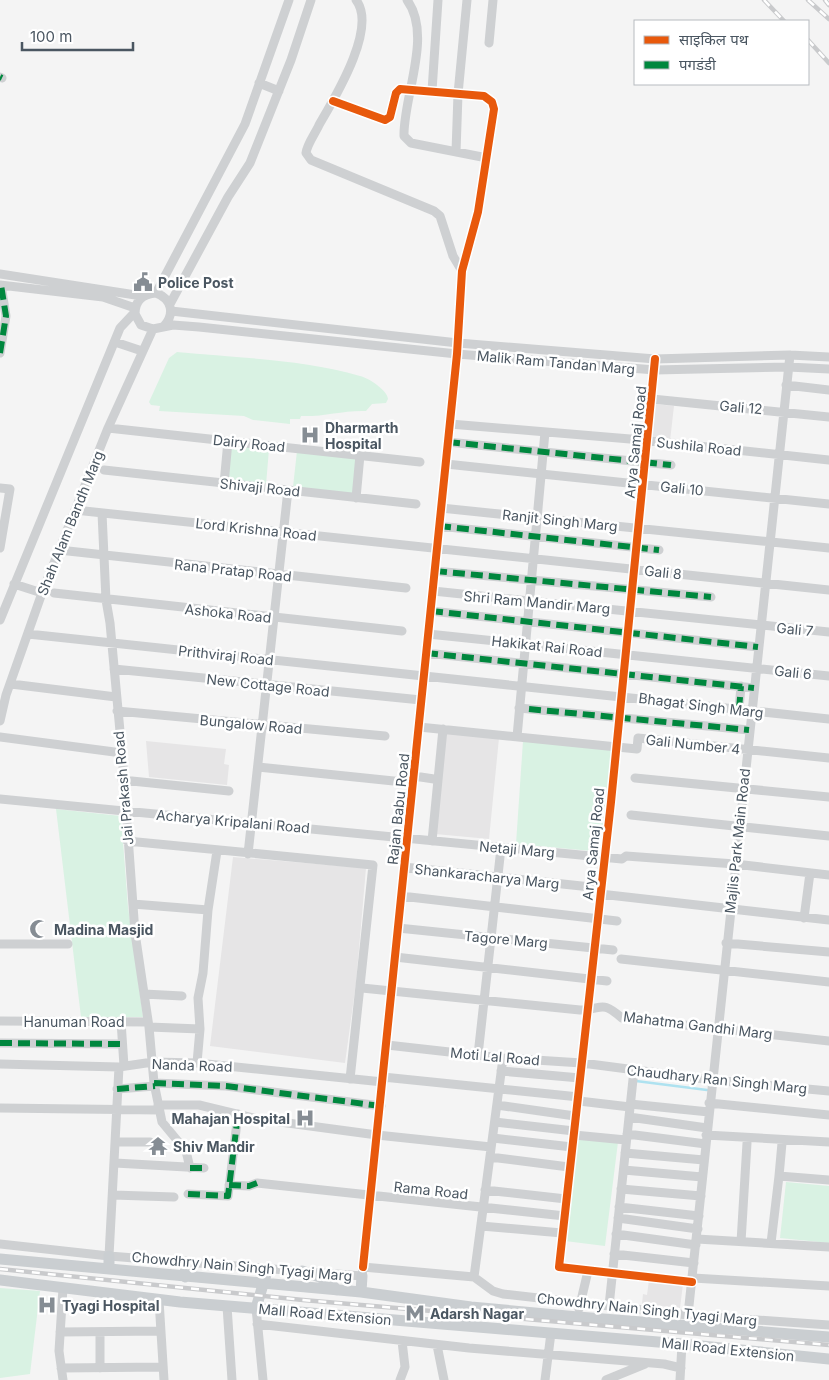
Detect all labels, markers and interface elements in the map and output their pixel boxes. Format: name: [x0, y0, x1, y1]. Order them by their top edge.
scale bar: [22, 20, 134, 52]
legend: [634, 20, 809, 85]
text: 100 m: [30, 27, 72, 46]
text: साइकिल पथ: [679, 30, 749, 49]
text: पगडंडी: [679, 55, 717, 74]
public building icon: Police Post: [132, 271, 154, 293]
place label: Police Post: [158, 274, 234, 291]
street label: Malik Ram Tandan Marg: [476, 347, 636, 377]
street label: Arya Samaj Road: [621, 385, 649, 499]
street label: Gali 12: [719, 397, 763, 417]
place label: Dharmarth Hospital: [325, 419, 399, 452]
hospital icon: Dharmarth Hospital: [299, 424, 321, 446]
street label: Dairy Road: [212, 431, 286, 455]
street label: Sushila Road: [656, 433, 742, 459]
street label: Shah Alam Bandh Marg: [33, 448, 107, 598]
street label: Shivaji Road: [219, 474, 301, 500]
street label: Gali 10: [659, 477, 705, 499]
street label: Ranjit Singh Marg: [501, 505, 619, 535]
street label: Lord Krishna Road: [195, 514, 317, 544]
street label: Rana Pratap Road: [174, 555, 292, 585]
street label: Gali 8: [643, 562, 683, 582]
street label: Shri Ram Mandir Marg: [463, 587, 611, 617]
street label: Ashoka Road: [184, 600, 272, 626]
street label: Gali 7: [776, 619, 814, 639]
street label: Hakikat Rai Road: [491, 632, 603, 660]
street label: Prithviraj Road: [177, 642, 275, 668]
street label: Gali 6: [773, 662, 813, 682]
street label: New Cottage Road: [206, 670, 330, 700]
street label: Bhagat Singh Marg: [638, 689, 764, 721]
street label: Bungalow Road: [199, 711, 303, 737]
street label: Jai Prakash Road: [110, 730, 136, 846]
street label: Gali Number 4: [645, 731, 741, 757]
street label: Rajan Babu Road: [384, 752, 412, 866]
street label: Majlis Park Main Road: [721, 768, 753, 914]
street label: Arya Samaj Road: [579, 787, 607, 901]
street label: Acharya Kripalani Road: [155, 806, 311, 836]
street label: Netaji Marg: [478, 837, 556, 861]
street label: Shankaracharya Marg: [414, 860, 560, 892]
mosque icon: Madina Masjid: [28, 918, 50, 940]
place label: Madina Masjid: [54, 921, 153, 938]
street label: Tagore Marg: [463, 927, 549, 951]
street label: Mahatma Gandhi Marg: [622, 1007, 774, 1043]
street label: Hanuman Road: [24, 1013, 124, 1030]
street label: Moti Lal Road: [450, 1044, 540, 1068]
street label: Nanda Road: [151, 1055, 233, 1075]
street label: Chaudhary Ran Singh Marg: [626, 1061, 808, 1097]
hospital icon: Mahajan Hospital: [294, 1107, 316, 1129]
place label: Mahajan Hospital: [171, 1110, 290, 1127]
temple icon: Shiv Mandir: [147, 1135, 169, 1157]
place label: Shiv Mandir: [173, 1138, 255, 1155]
street label: Rama Road: [393, 1178, 469, 1202]
street label: Chowdhry Nain Singh Tyagi Marg: [131, 1248, 353, 1284]
street label: Chowdhry Nain Singh Tyagi Marg: [536, 1289, 758, 1329]
hospital icon: Tyagi Hospital: [36, 1294, 58, 1316]
place label: Tyagi Hospital: [62, 1297, 159, 1314]
street label: Mall Road Extension: [258, 1300, 392, 1328]
metro station icon: Adarsh Nagar: [404, 1302, 426, 1324]
place label: Adarsh Nagar: [430, 1305, 524, 1322]
street label: Mall Road Extension: [661, 1334, 795, 1364]

